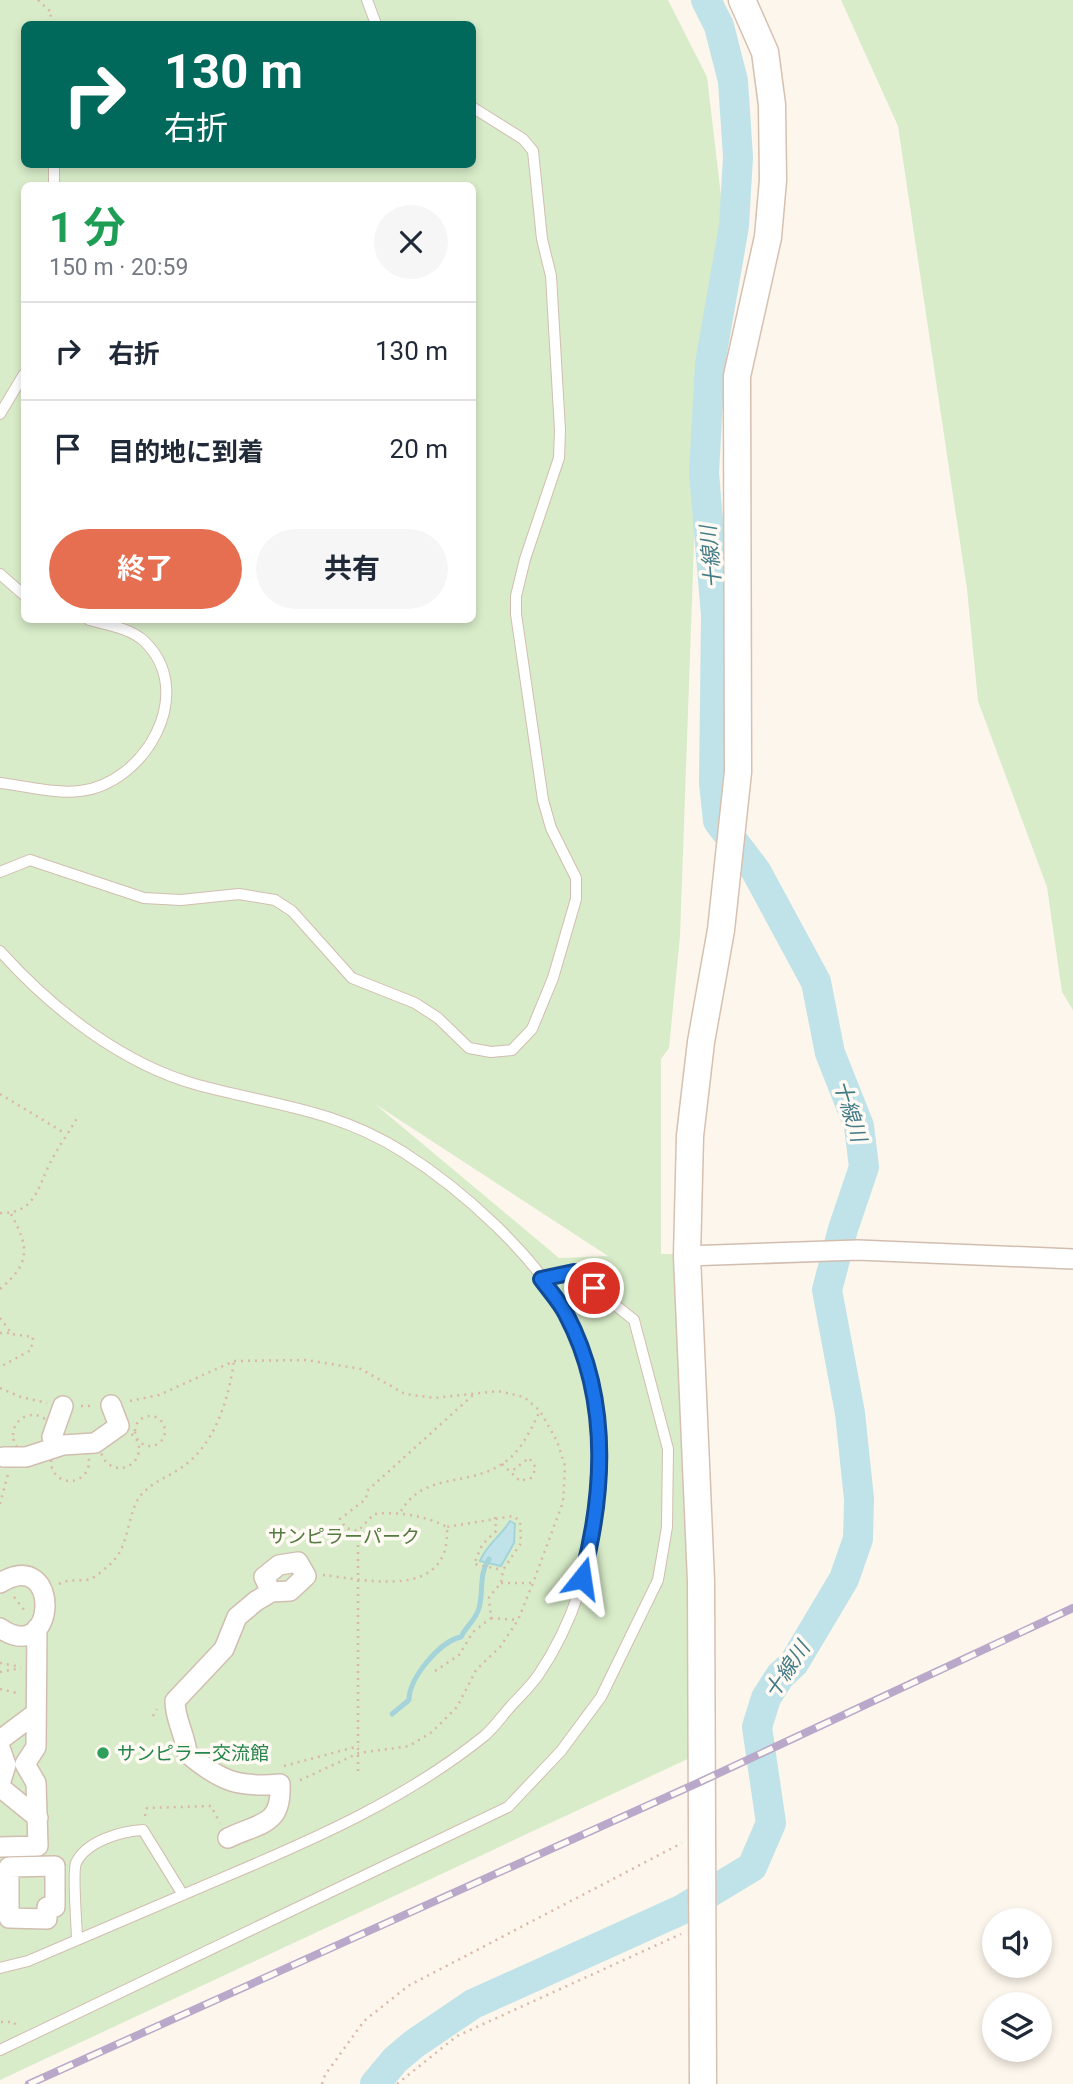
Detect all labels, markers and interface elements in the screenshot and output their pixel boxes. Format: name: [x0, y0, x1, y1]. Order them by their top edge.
text: 130 m: [164, 43, 303, 100]
icon: right: [49, 49, 140, 140]
text: 右折: [164, 109, 228, 147]
text: 1 分: [49, 203, 126, 252]
button: close: [374, 205, 448, 279]
text: 150 m · 20:59: [49, 254, 188, 281]
icon: right: [49, 332, 87, 370]
text: 130 m: [375, 336, 448, 366]
text: 右折: [108, 339, 160, 369]
icon: arrive: [49, 430, 87, 468]
text: 20 m: [390, 434, 448, 464]
text: 目的地に到着: [108, 437, 264, 467]
water label: 十線川: [696, 523, 726, 589]
button: 終了: [49, 529, 242, 609]
button: 共有: [256, 529, 448, 609]
water label: 十線川: [829, 1077, 871, 1147]
pin: [564, 1258, 624, 1318]
icon: arrive: [575, 1269, 613, 1307]
park label: サンピラーパーク: [268, 1525, 420, 1548]
position arrow: [545, 1541, 619, 1615]
water label: 十線川: [759, 1636, 816, 1703]
place label: サンピラー交流館: [117, 1742, 269, 1765]
marker: サンピラー交流館: [95, 1745, 111, 1761]
map controls: [982, 1908, 1052, 2062]
button: sound: [982, 1908, 1052, 1978]
button: layers: [982, 1992, 1052, 2062]

